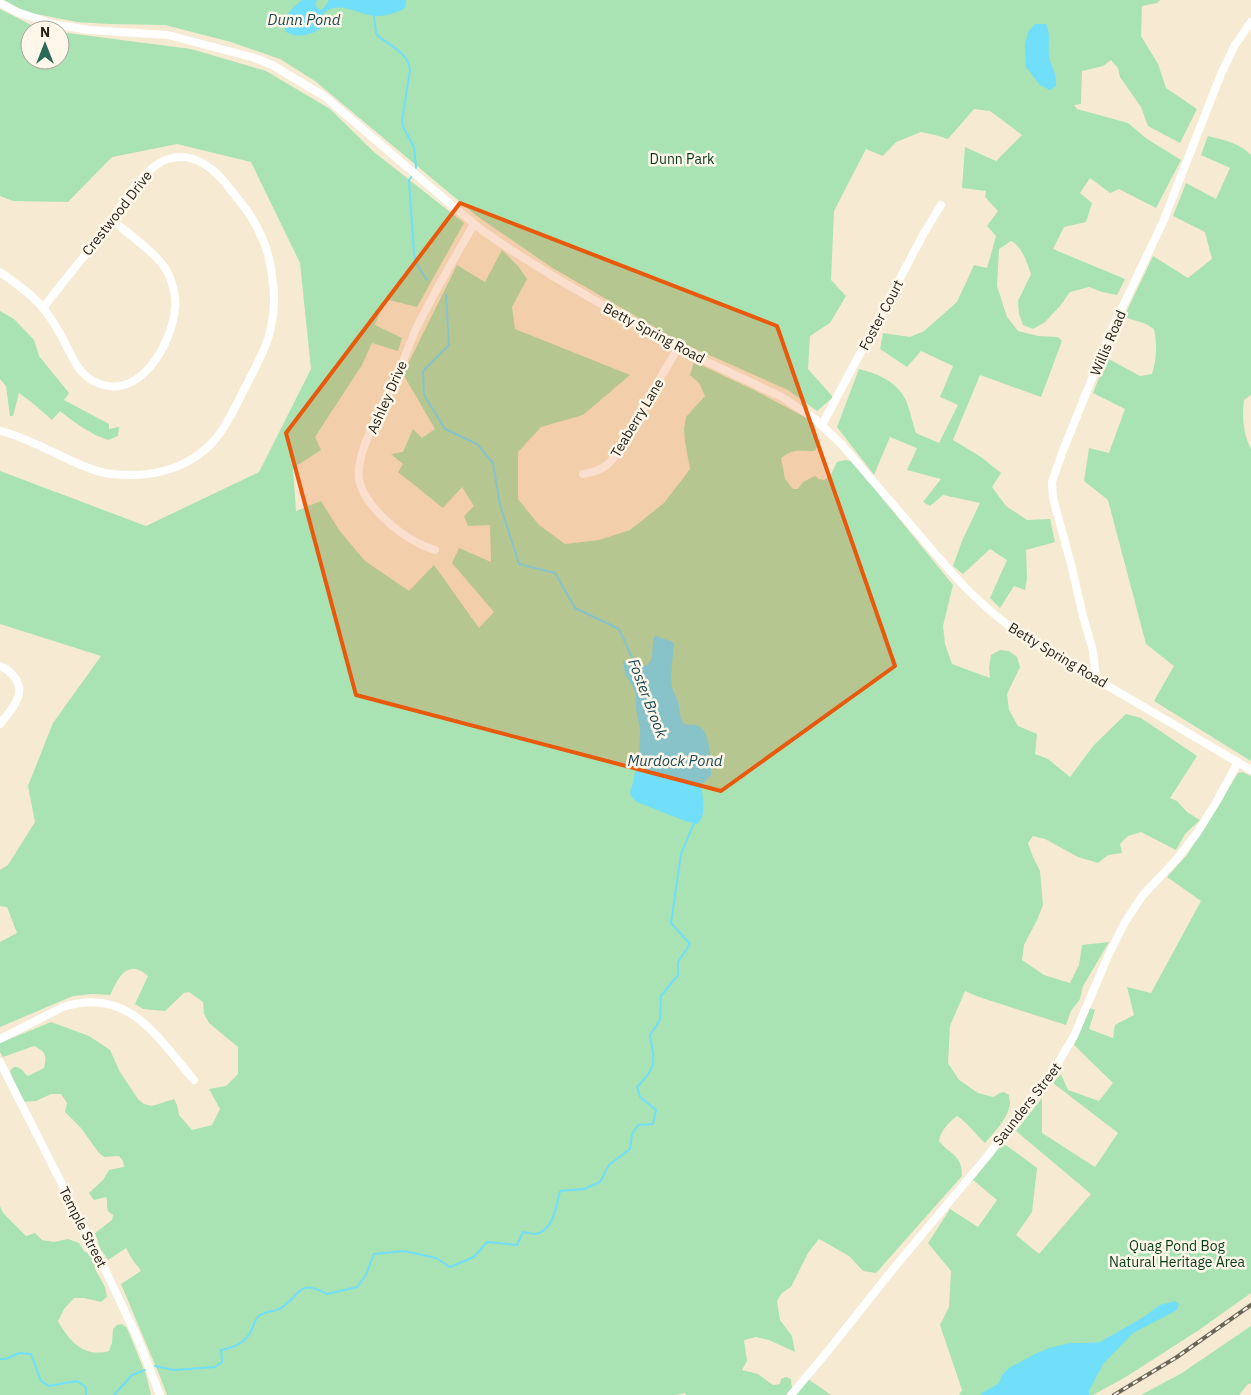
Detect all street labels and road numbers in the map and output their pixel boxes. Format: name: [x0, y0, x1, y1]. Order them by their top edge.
street label: Crestwood Drive: [78, 166, 156, 259]
street label: Foster Court: [855, 276, 907, 353]
street label: Betty Spring Road: [600, 299, 708, 367]
street label: Willis Road: [1086, 308, 1130, 378]
street label: Ashley Drive: [363, 357, 411, 436]
street label: Teaberry Lane: [606, 375, 668, 461]
street label: Betty Spring Road: [1005, 618, 1111, 692]
street label: Saunders Street: [989, 1059, 1065, 1149]
street label: Temple Street: [55, 1184, 111, 1271]

